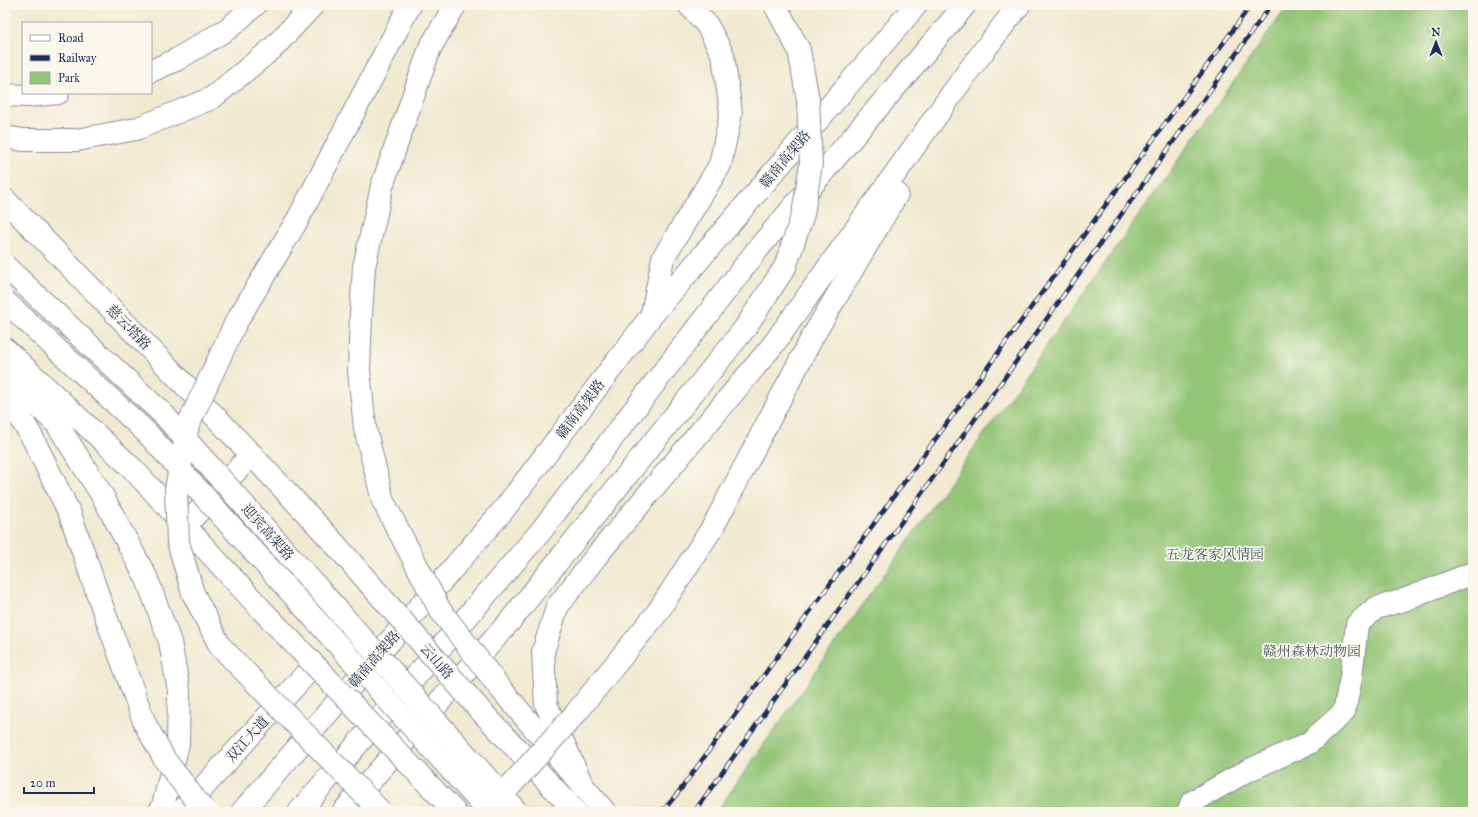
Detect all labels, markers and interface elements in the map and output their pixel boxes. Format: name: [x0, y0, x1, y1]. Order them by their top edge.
legend: [22, 22, 152, 94]
north arrow: [1416, 22, 1456, 62]
text: N: [1431, 26, 1441, 39]
text: Road: [58, 31, 84, 45]
text: Railway: [58, 51, 97, 65]
text: Park: [58, 71, 80, 85]
street label: 赣南高架路: [756, 127, 814, 192]
street label: 慈云塔路: [103, 301, 154, 353]
street label: 赣南高架路: [553, 376, 608, 442]
street label: 迎宾高架路: [238, 501, 297, 564]
park label: 五龙客家风情园: [1166, 546, 1264, 563]
street label: 赣南高架路: [345, 627, 404, 691]
street label: 云山路: [416, 640, 457, 683]
park label: 赣州森林动物园: [1263, 643, 1361, 660]
street label: 双江大道: [222, 713, 272, 766]
scale bar: [24, 769, 94, 795]
text: 20 m: [30, 776, 56, 790]

